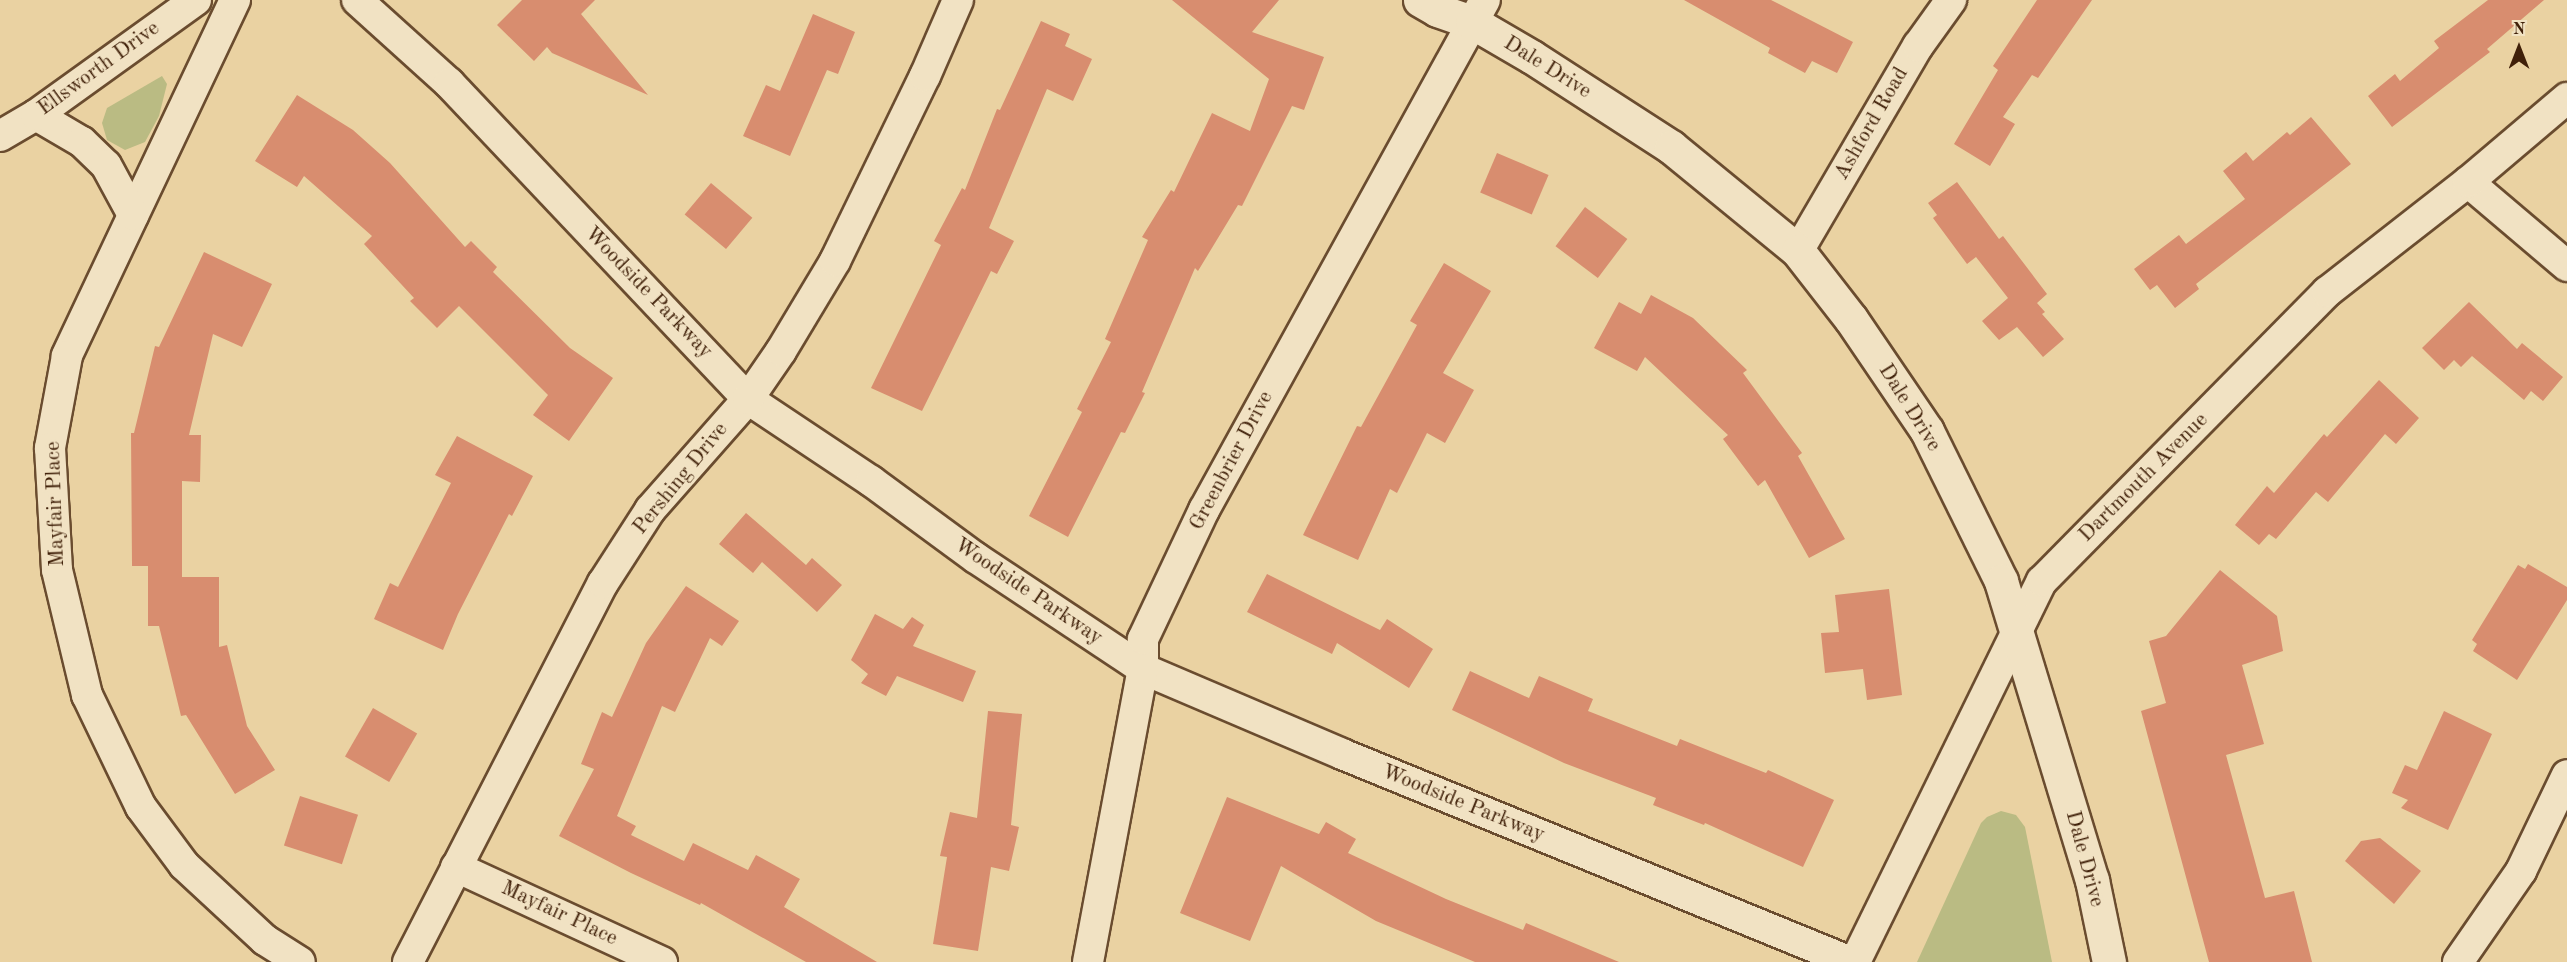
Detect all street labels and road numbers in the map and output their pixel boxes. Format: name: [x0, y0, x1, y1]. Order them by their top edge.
street label: Ellsworth Drive: [33, 16, 165, 122]
street label: Dale Drive: [1499, 31, 1595, 105]
street label: Ashford Road: [1830, 63, 1914, 185]
street label: Woodside Parkway: [579, 222, 717, 364]
street label: Dale Drive: [1872, 360, 1946, 456]
street label: Greenbrier Drive: [1185, 387, 1279, 535]
street label: Dartmouth Avenue: [2074, 408, 2214, 548]
street label: Pershing Drive: [628, 418, 734, 540]
street label: Mayfair Place: [41, 441, 71, 567]
street label: Woodside Parkway: [949, 533, 1107, 651]
street label: Woodside Parkway: [1378, 760, 1548, 848]
street label: Dale Drive: [2059, 808, 2109, 910]
street label: Mayfair Place: [497, 876, 621, 952]

